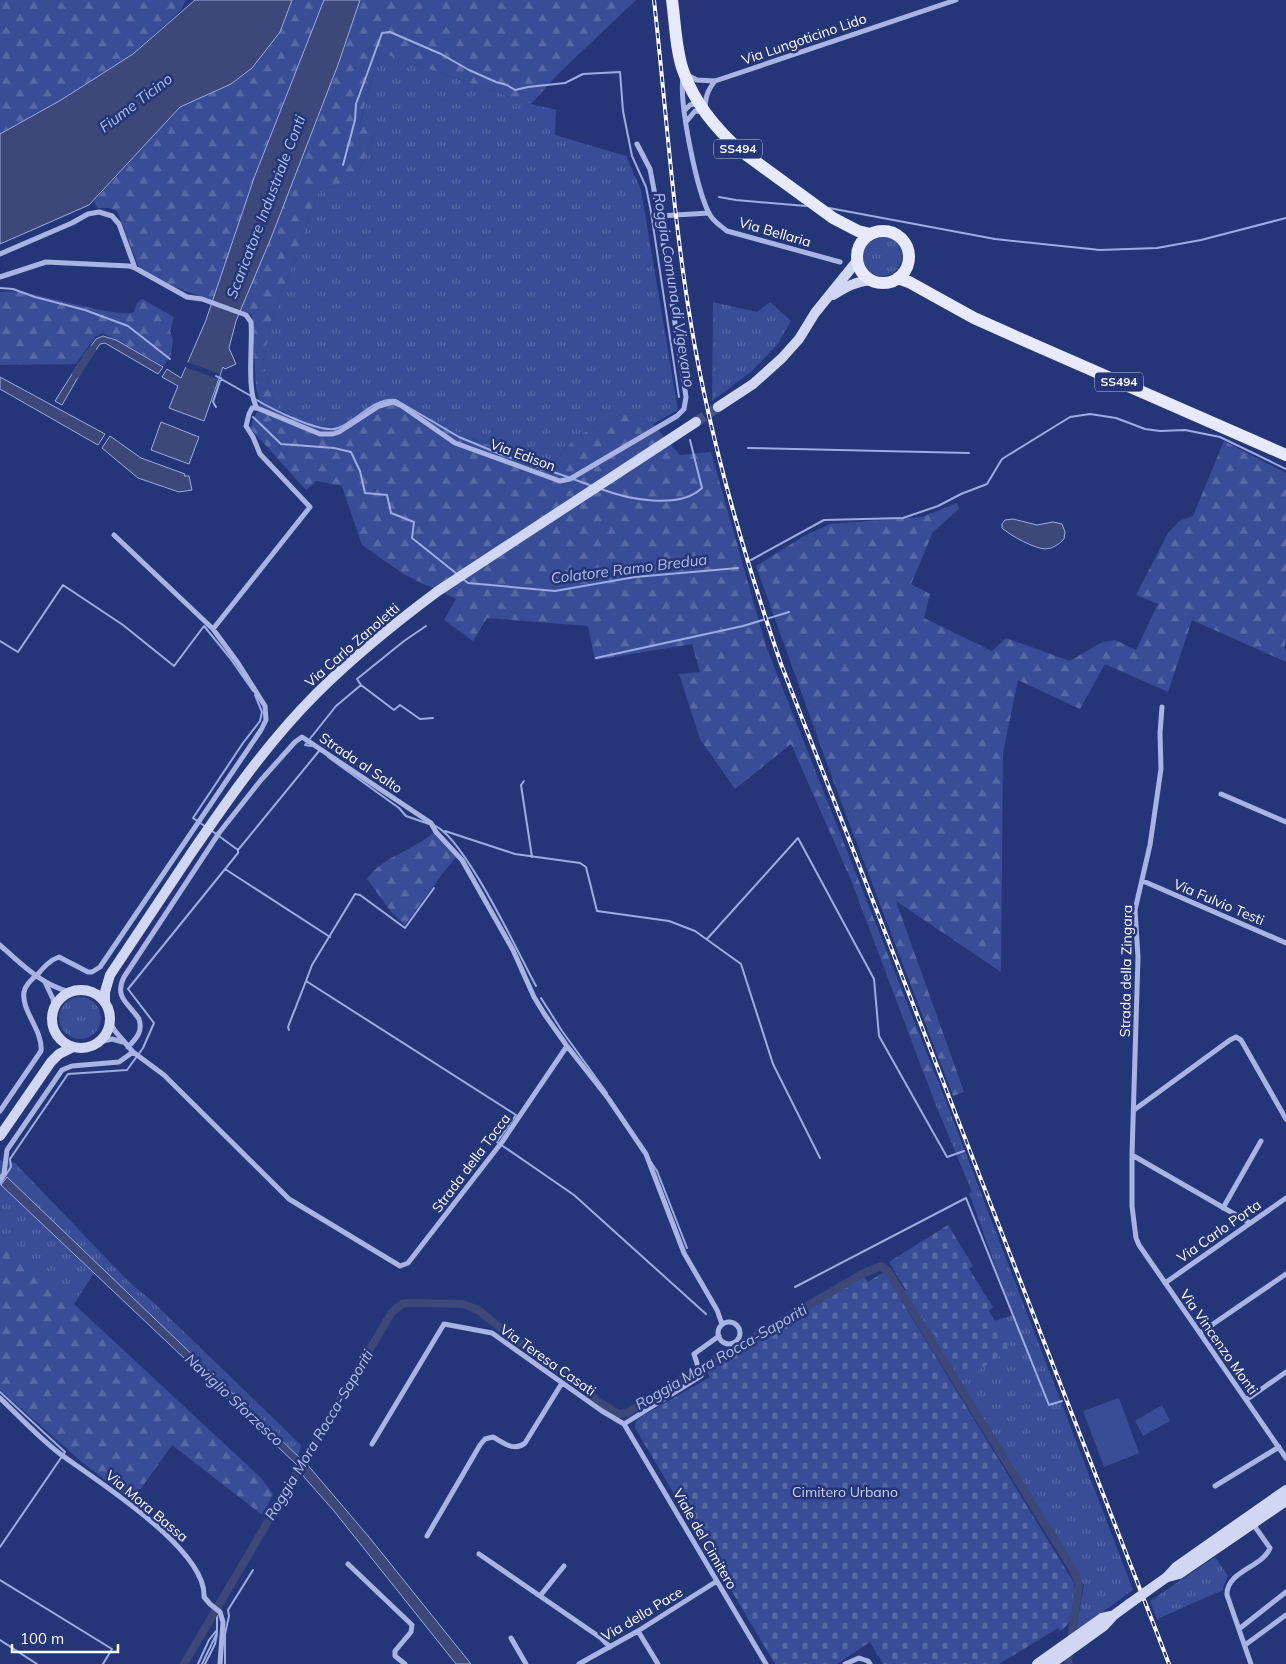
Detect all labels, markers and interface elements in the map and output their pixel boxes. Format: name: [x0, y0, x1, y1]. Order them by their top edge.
street label: Via Lungoticino Lido: [739, 9, 869, 69]
water label: Fiume Ticino: [95, 69, 176, 136]
water label: Scaricatore Industriale Conti: [222, 112, 309, 301]
road number: SS494: [714, 140, 762, 158]
water label: Roggia Comuna di Vigevano: [650, 191, 699, 389]
street label: Via Bellaria: [737, 213, 813, 251]
road number: SS494: [1095, 372, 1143, 392]
street label: Via Edison: [488, 435, 558, 475]
water label: Colatore Ramo Bredua: [550, 549, 708, 588]
street label: Via Carlo Zanoletti: [301, 599, 403, 691]
street label: Strada al Salto: [316, 729, 406, 797]
street label: Via Fulvio Testi: [1171, 875, 1267, 929]
street label: Strada della Zingara: [1116, 905, 1136, 1037]
street label: Strada della Tocca: [428, 1110, 514, 1216]
street label: Via Carlo Porta: [1173, 1195, 1265, 1267]
street label: Via Vincenzo Monti: [1176, 1286, 1262, 1398]
water label: Roggia Mora Rocca-Saporiti: [631, 1299, 810, 1414]
street label: Via Teresa Casati: [497, 1320, 599, 1400]
water label: Roggia Mora Rocca-Saporiti: [260, 1346, 377, 1523]
water label: Naviglio Sforzesco: [181, 1349, 288, 1450]
street label: Via Mora Bassa: [102, 1466, 192, 1546]
park label: Cimitero Urbano: [792, 1483, 898, 1501]
street label: Viale del Cimitero: [669, 1486, 741, 1592]
street label: Via della Pace: [598, 1583, 686, 1645]
scale bar: [12, 1622, 119, 1654]
text: 100 m: [20, 1629, 64, 1648]

